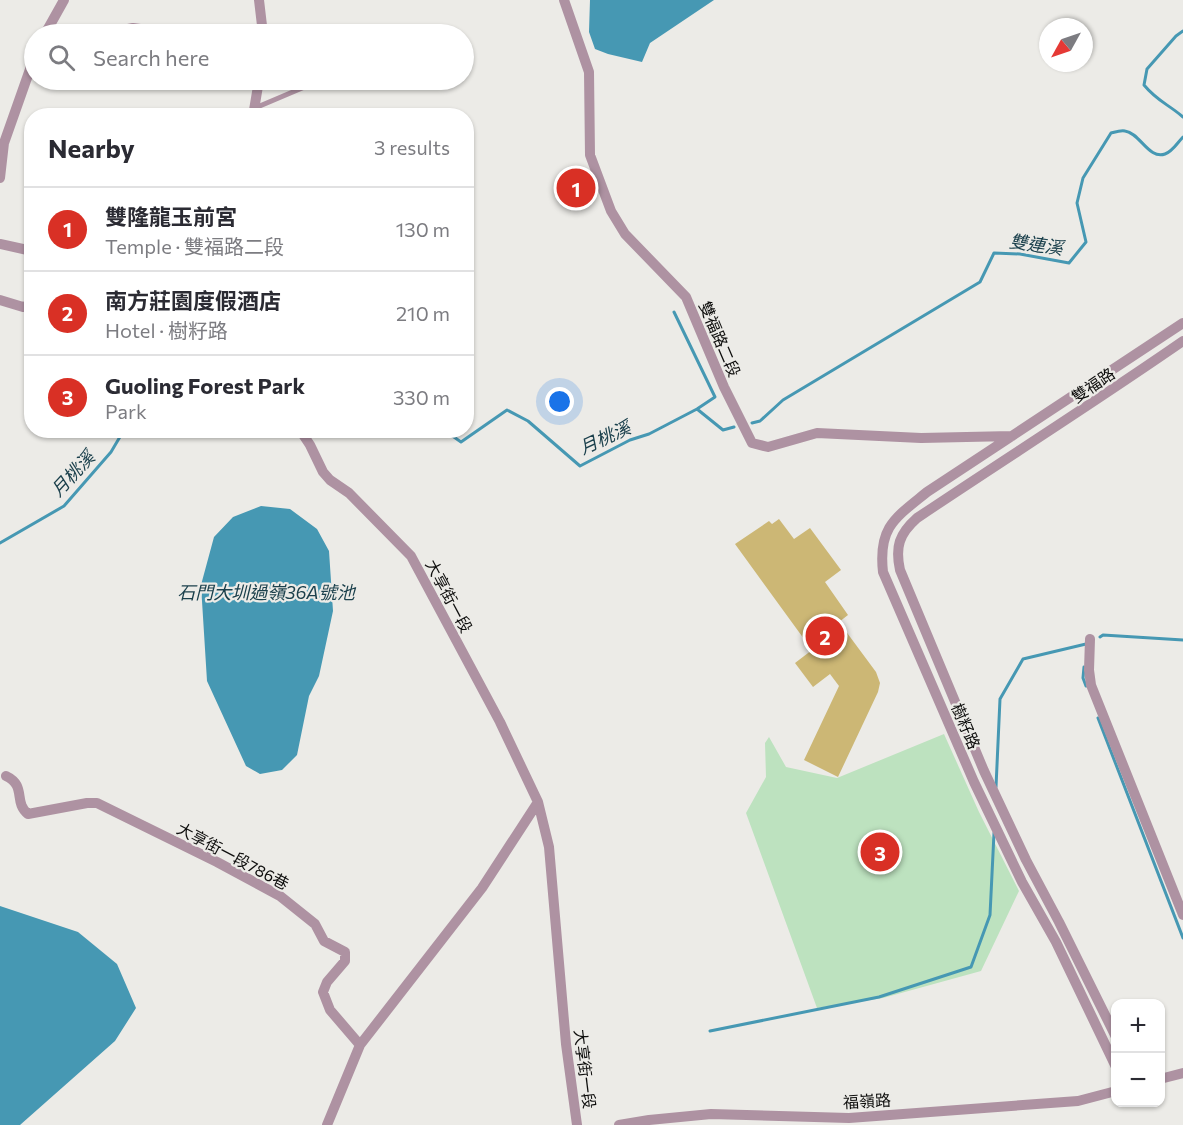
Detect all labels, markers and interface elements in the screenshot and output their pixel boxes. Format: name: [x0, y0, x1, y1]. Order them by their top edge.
north arrow: [1039, 18, 1093, 72]
search box: [24, 24, 474, 90]
icon: search: [45, 41, 78, 74]
text: Search here: [93, 44, 209, 71]
text: Nearby: [48, 132, 135, 163]
text: 3 results: [374, 135, 450, 159]
pin: 1: [556, 166, 596, 210]
text: 雙隆龍玉前宮: [105, 203, 237, 230]
text: 1: [63, 217, 72, 241]
text: 130 m: [396, 217, 450, 241]
water label: 雙連溪: [1008, 229, 1067, 259]
text: Temple · 雙福路二段: [105, 234, 284, 258]
text: 南方莊園度假酒店: [105, 287, 281, 314]
street label: 雙福路二段: [696, 298, 745, 379]
text: 2: [62, 301, 73, 325]
text: 210 m: [396, 301, 450, 325]
text: Hotel · 樹籽路: [105, 318, 228, 342]
street label: 雙福路: [1068, 363, 1118, 406]
text: Guoling Forest Park: [105, 372, 305, 399]
text: 3: [62, 385, 73, 409]
text: 330 m: [393, 385, 450, 409]
your location: [545, 387, 574, 416]
text: Park: [105, 399, 147, 423]
water label: 月桃溪: [575, 414, 636, 458]
water label: 月桃溪: [46, 444, 101, 501]
street label: 大享街一段: [422, 556, 477, 636]
water label: 石門大圳過嶺36A號池: [177, 581, 357, 603]
pin: 2: [806, 614, 844, 658]
street label: 樹籽路: [948, 700, 985, 752]
street label: 大享街一段786巷: [174, 818, 292, 893]
pin: 3: [860, 830, 900, 874]
map controls: [1111, 999, 1165, 1107]
button: +: [1111, 999, 1165, 1053]
street label: 大享街一段: [571, 1028, 600, 1110]
button: −: [1111, 1053, 1165, 1107]
street label: 福嶺路: [843, 1090, 891, 1111]

